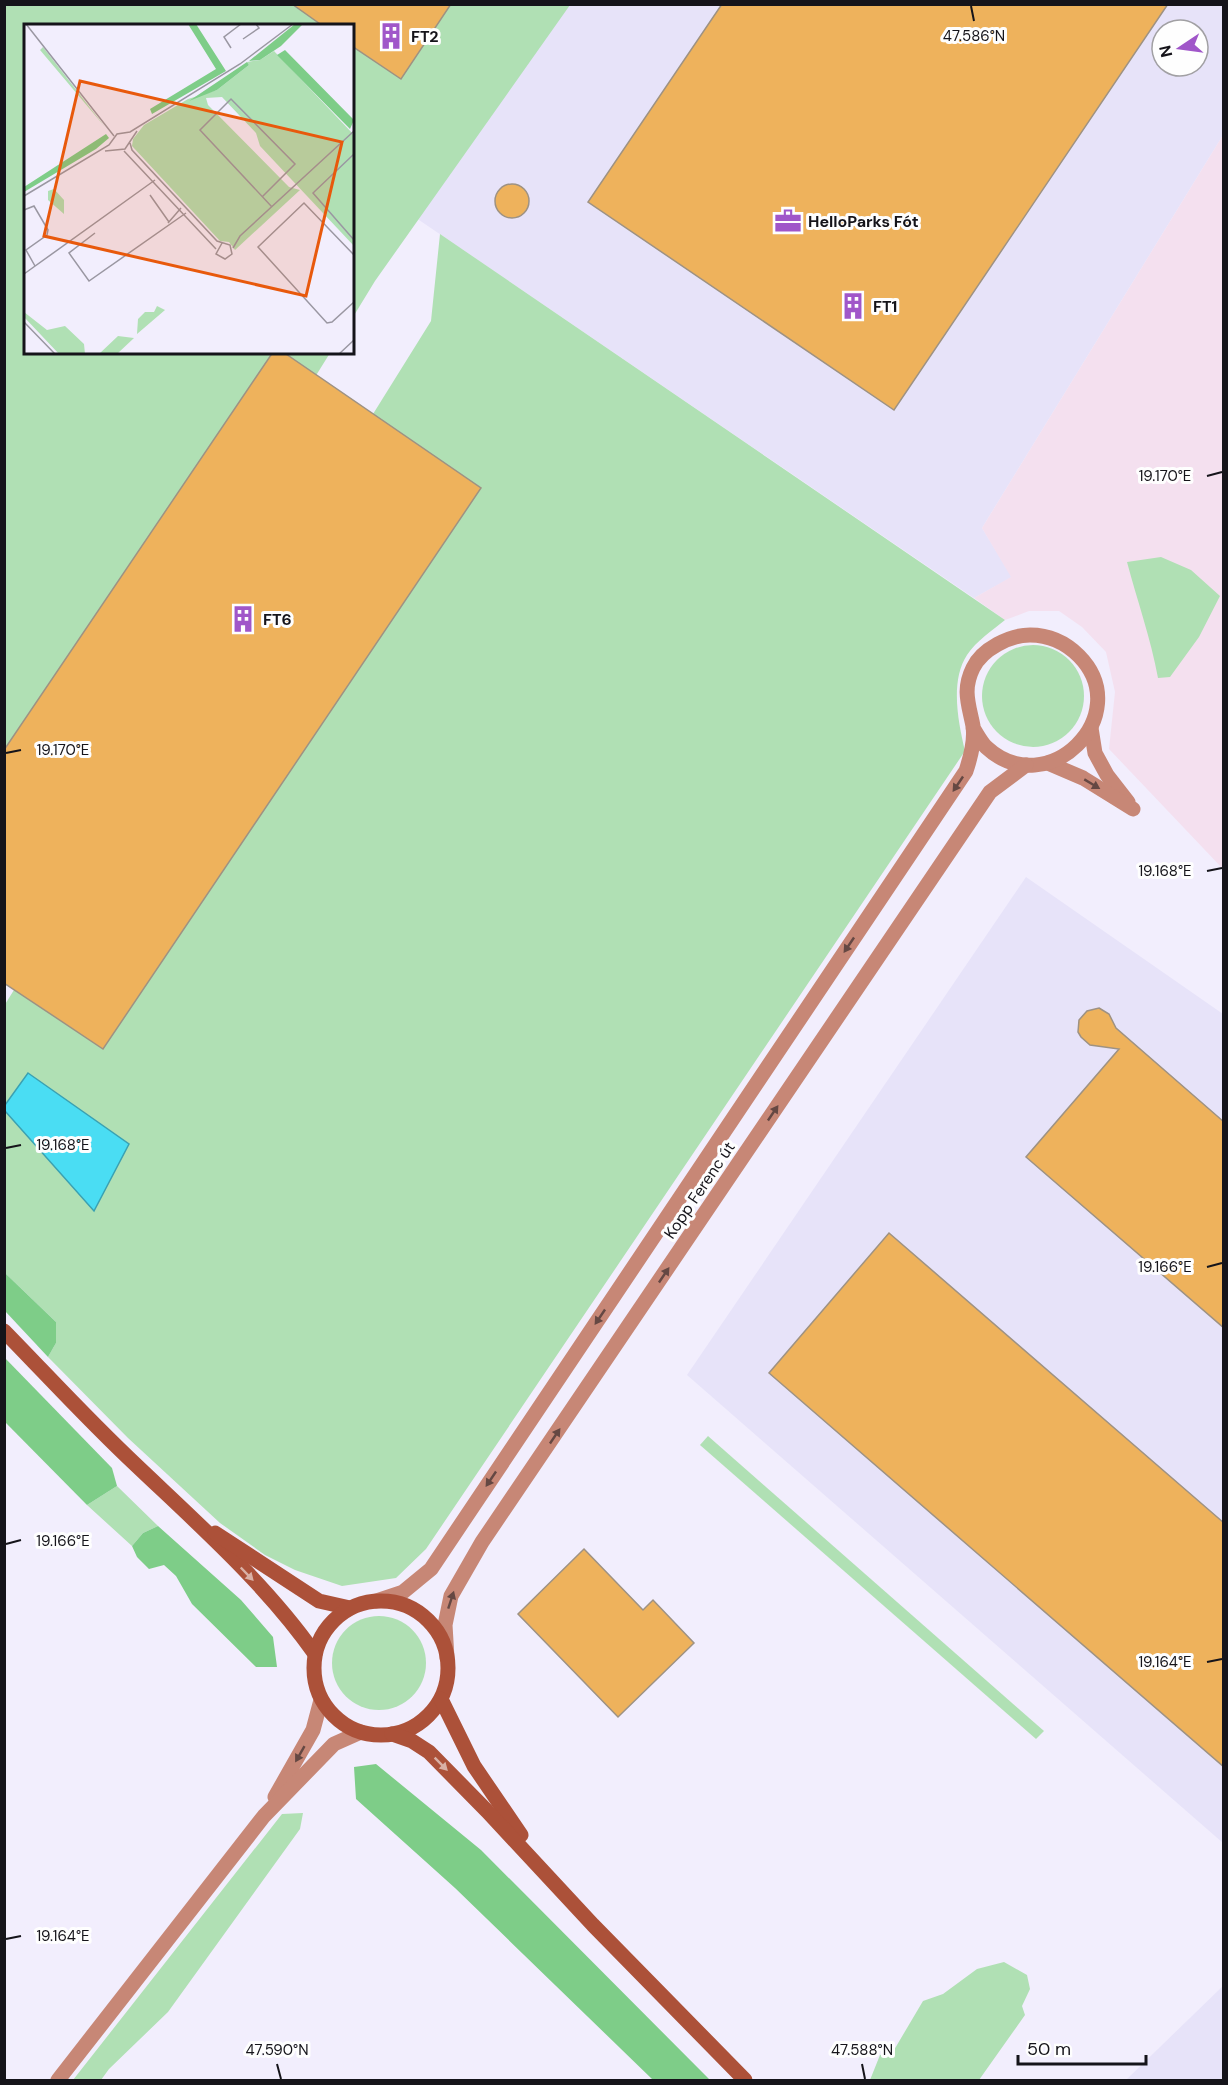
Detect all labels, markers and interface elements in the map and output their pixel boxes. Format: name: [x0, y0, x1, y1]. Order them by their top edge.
north arrow: [1150, 18, 1210, 78]
building icon: FT2: [376, 21, 406, 51]
inset map: [24, 24, 354, 354]
place label: FT2: [411, 26, 439, 47]
text: 47.586°N: [943, 26, 1005, 46]
text: N: [1154, 43, 1177, 59]
office icon: HelloParks Fót: [773, 206, 803, 236]
place label: HelloParks Fót: [808, 211, 919, 232]
building icon: FT1: [838, 291, 868, 321]
place label: FT1: [873, 296, 897, 317]
text: 19.170°E: [1139, 466, 1191, 486]
building icon: FT6: [228, 604, 258, 634]
place label: FT6: [263, 609, 292, 630]
text: 19.170°E: [37, 740, 89, 760]
one-way arrow: [952, 775, 964, 791]
one-way arrow: [1084, 778, 1100, 789]
text: 19.168°E: [1138, 861, 1192, 881]
one-way arrow: [843, 937, 855, 953]
one-way arrow: [767, 1105, 778, 1121]
text: 19.168°E: [36, 1135, 90, 1155]
street label: Kopp Ferenc út: [659, 1138, 740, 1243]
text: 19.166°E: [1138, 1257, 1192, 1277]
one-way arrow: [658, 1267, 670, 1283]
one-way arrow: [594, 1308, 606, 1324]
one-way arrow: [549, 1428, 560, 1444]
one-way arrow: [486, 1470, 497, 1487]
text: 19.166°E: [36, 1531, 90, 1551]
one-way arrow: [240, 1567, 254, 1582]
one-way arrow: [447, 1591, 456, 1609]
text: 19.164°E: [1138, 1652, 1192, 1672]
one-way arrow: [294, 1746, 305, 1762]
one-way arrow: [434, 1757, 449, 1771]
text: 19.164°E: [36, 1926, 90, 1946]
scale bar: [1018, 2028, 1146, 2066]
text: 50 m: [1027, 2037, 1071, 2061]
text: 47.590°N: [245, 2040, 309, 2060]
text: 47.588°N: [831, 2040, 893, 2060]

